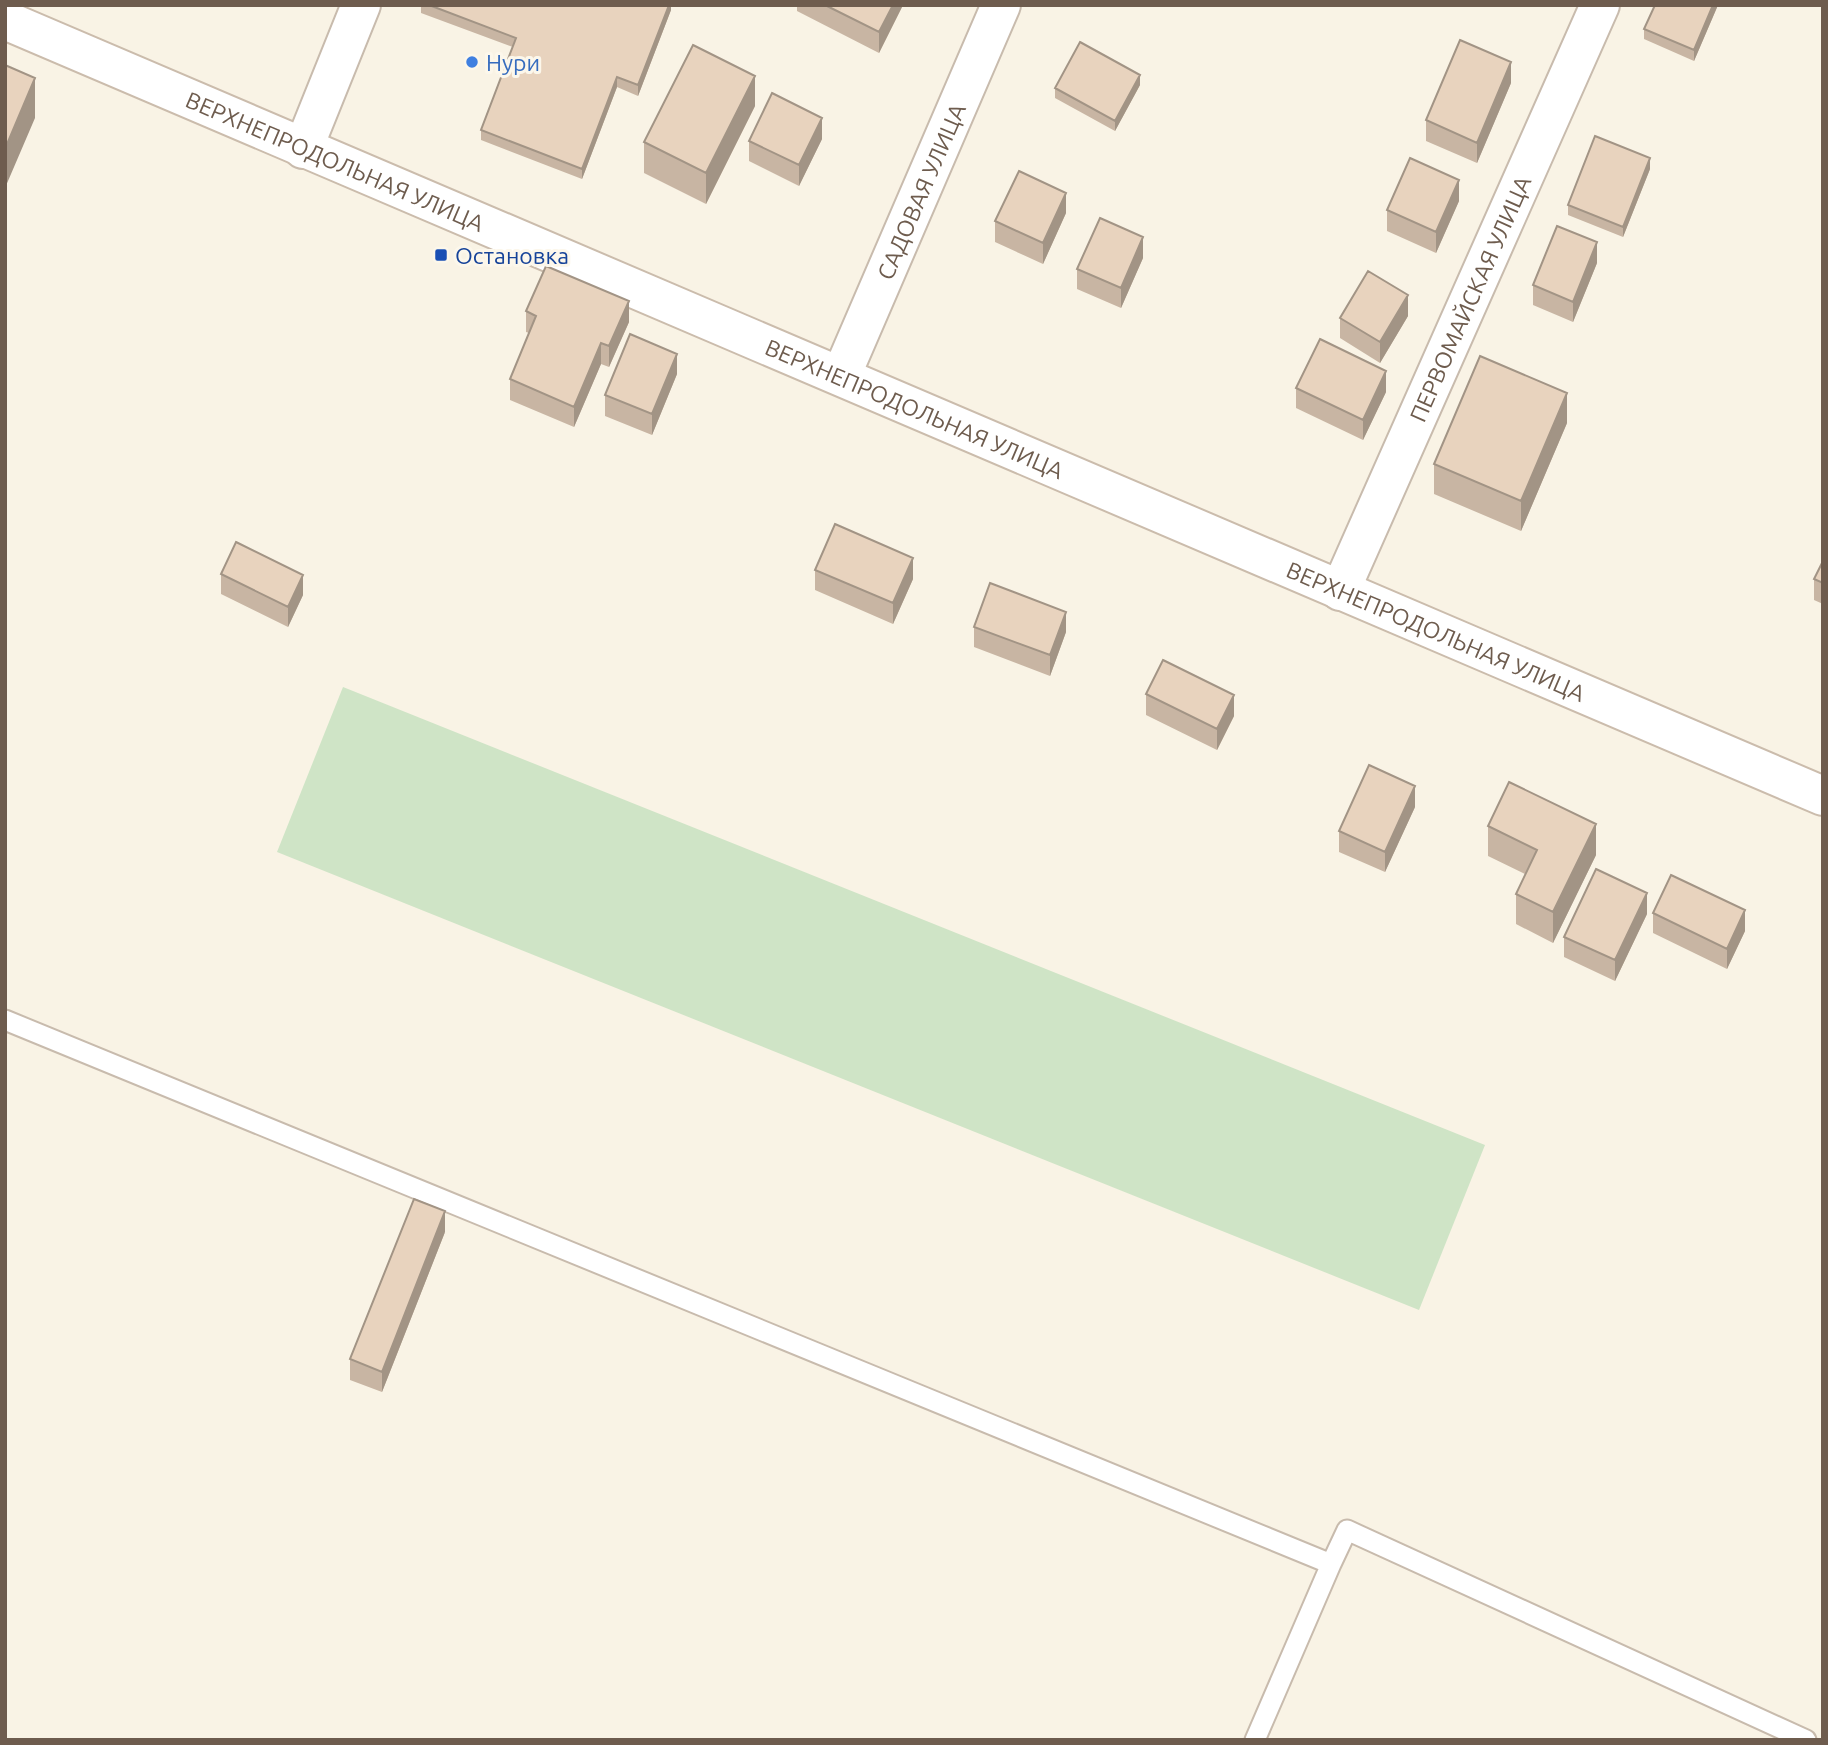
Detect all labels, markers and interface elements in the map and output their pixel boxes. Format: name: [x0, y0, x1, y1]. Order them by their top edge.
place label: Нури: [486, 50, 540, 75]
marker: Нури: [464, 54, 480, 70]
street label: ВЕРХНЕПРОДОЛЬНАЯ УЛИЦА: [182, 86, 488, 236]
street label: САДОВАЯ УЛИЦА: [872, 100, 970, 283]
street label: ПЕРВОМАЙСКАЯ УЛИЦА: [1404, 172, 1535, 425]
place label: Остановка: [455, 243, 569, 268]
marker: Остановка: [433, 247, 449, 263]
street label: ВЕРХНЕПРОДОЛЬНАЯ УЛИЦА: [762, 334, 1067, 483]
street label: ВЕРХНЕПРОДОЛЬНАЯ УЛИЦА: [1283, 556, 1589, 705]

